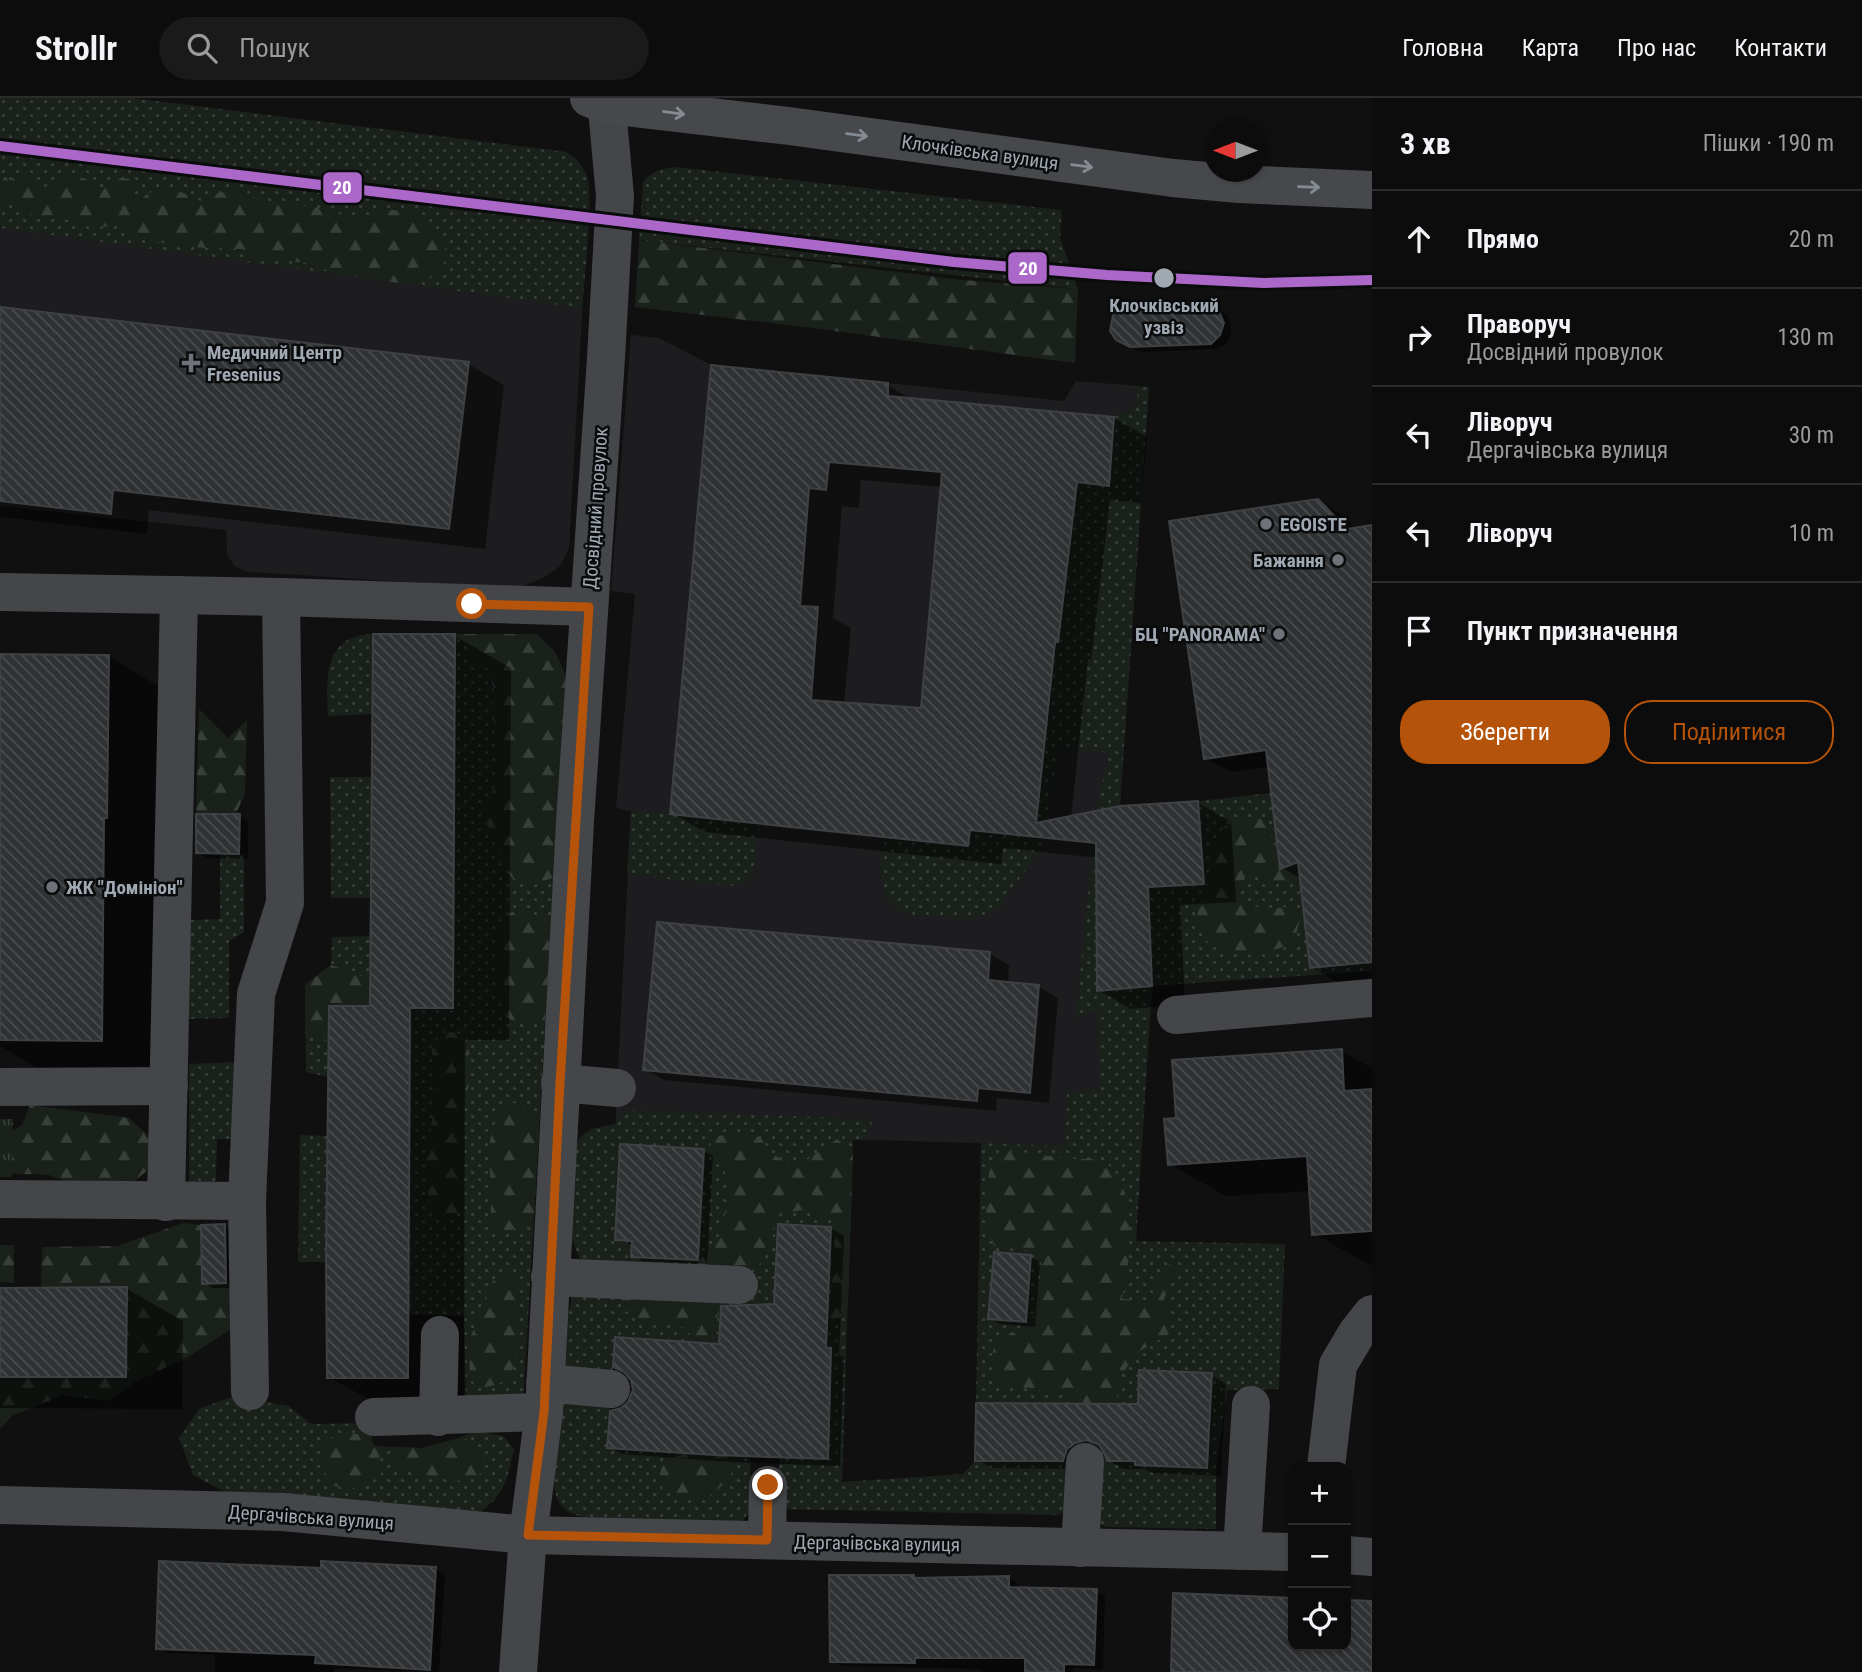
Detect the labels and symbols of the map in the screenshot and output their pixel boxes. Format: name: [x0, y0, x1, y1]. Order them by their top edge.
one-way arrow: [663, 106, 685, 119]
north arrow: [1204, 119, 1267, 182]
one-way arrow: [845, 129, 868, 142]
street label: Клочківська вулиця: [900, 130, 1060, 175]
one-way arrow: [1071, 159, 1093, 172]
line badge: 20: [322, 171, 363, 204]
text: 20: [332, 176, 352, 199]
one-way arrow: [1297, 180, 1320, 193]
line badge: 20: [1007, 251, 1048, 285]
text: 20: [1018, 257, 1038, 280]
marker: Клочківський узвіз: [1152, 266, 1176, 290]
place label: Клочківський узвіз: [1109, 294, 1219, 339]
place label: Медичний Центр Fresenius: [207, 341, 342, 386]
marker: Медичний Центр Fresenius: [181, 353, 201, 373]
street label: Досвідний провулок: [578, 426, 613, 590]
place label: EGOISTE: [1280, 513, 1347, 536]
marker: EGOISTE: [1258, 516, 1274, 532]
place label: Бажання: [1253, 549, 1324, 572]
marker: Бажання: [1330, 552, 1346, 568]
route start: [456, 588, 487, 619]
place label: БЦ "PANORAMA": [1135, 623, 1265, 646]
marker: БЦ "PANORAMA": [1271, 626, 1287, 642]
place label: ЖК "Домініон": [66, 876, 183, 899]
marker: ЖК "Домініон": [44, 879, 60, 895]
route end: [752, 1469, 783, 1500]
street label: Дергачівська вулиця: [227, 1500, 395, 1535]
street label: Дергачівська вулиця: [794, 1531, 960, 1556]

